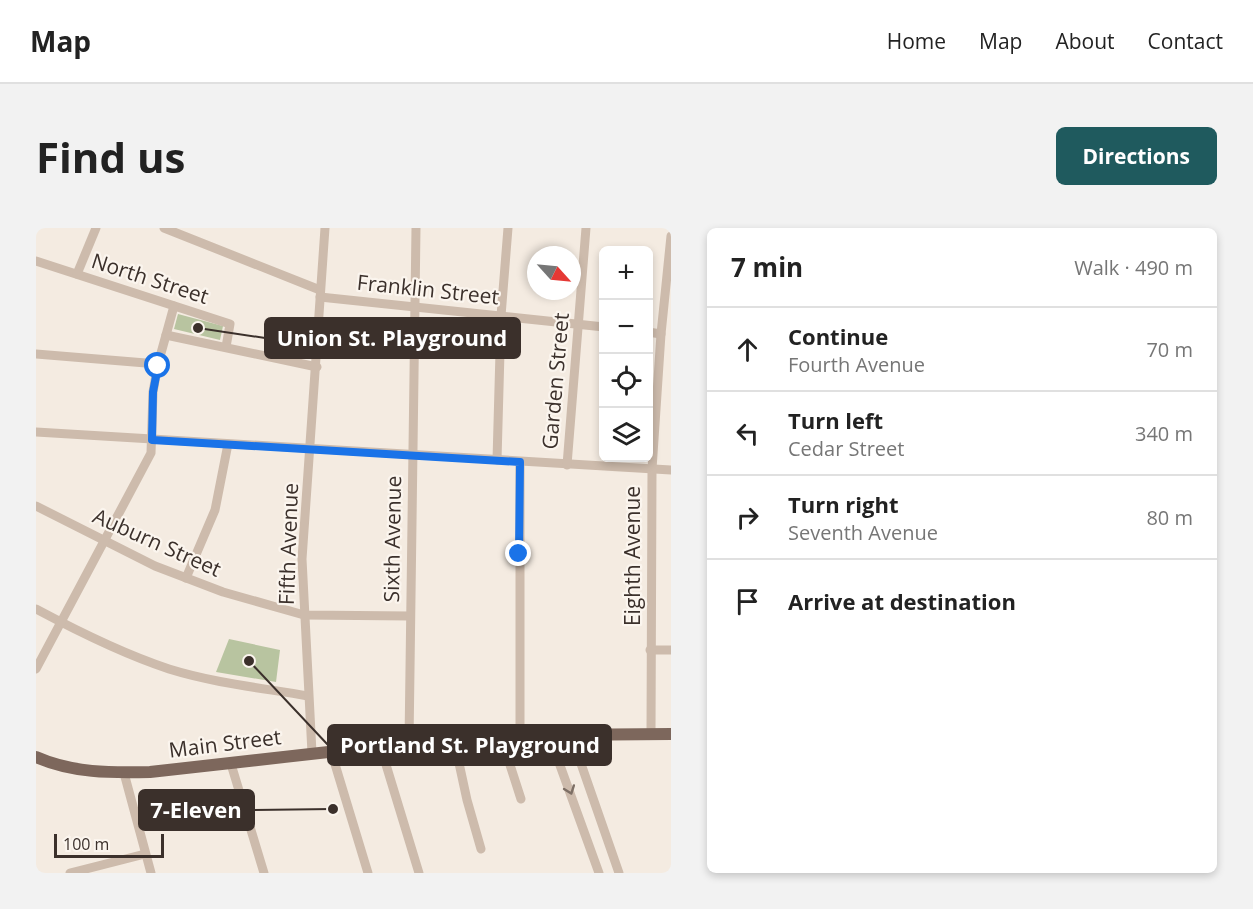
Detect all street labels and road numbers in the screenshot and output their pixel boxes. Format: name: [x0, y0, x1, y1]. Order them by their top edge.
street label: North Street: [88, 246, 212, 310]
street label: Franklin Street: [356, 268, 500, 310]
street label: Garden Street: [535, 311, 575, 450]
street label: Sixth Avenue: [377, 475, 407, 603]
street label: Fifth Avenue: [272, 482, 304, 605]
street label: Eighth Avenue: [618, 486, 646, 626]
street label: Auburn Street: [89, 501, 226, 583]
street label: Main Street: [167, 722, 283, 764]

